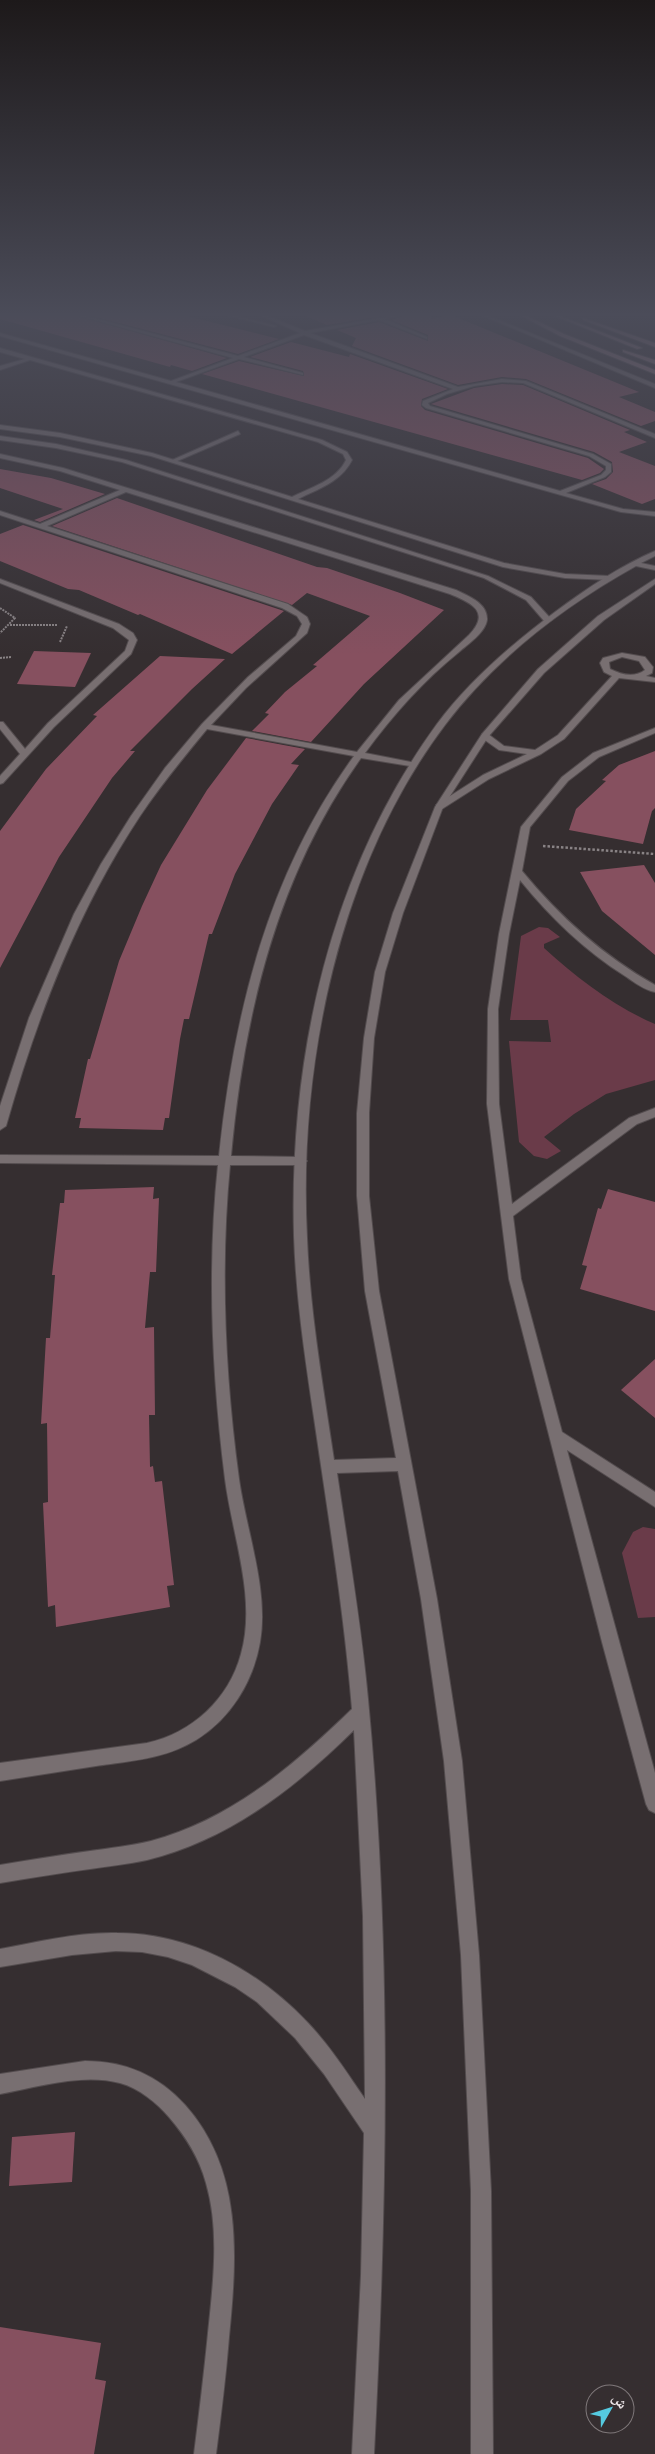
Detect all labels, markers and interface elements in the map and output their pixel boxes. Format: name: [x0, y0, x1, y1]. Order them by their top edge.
north arrow: [585, 2384, 635, 2434]
text: ش: [608, 2389, 632, 2412]

